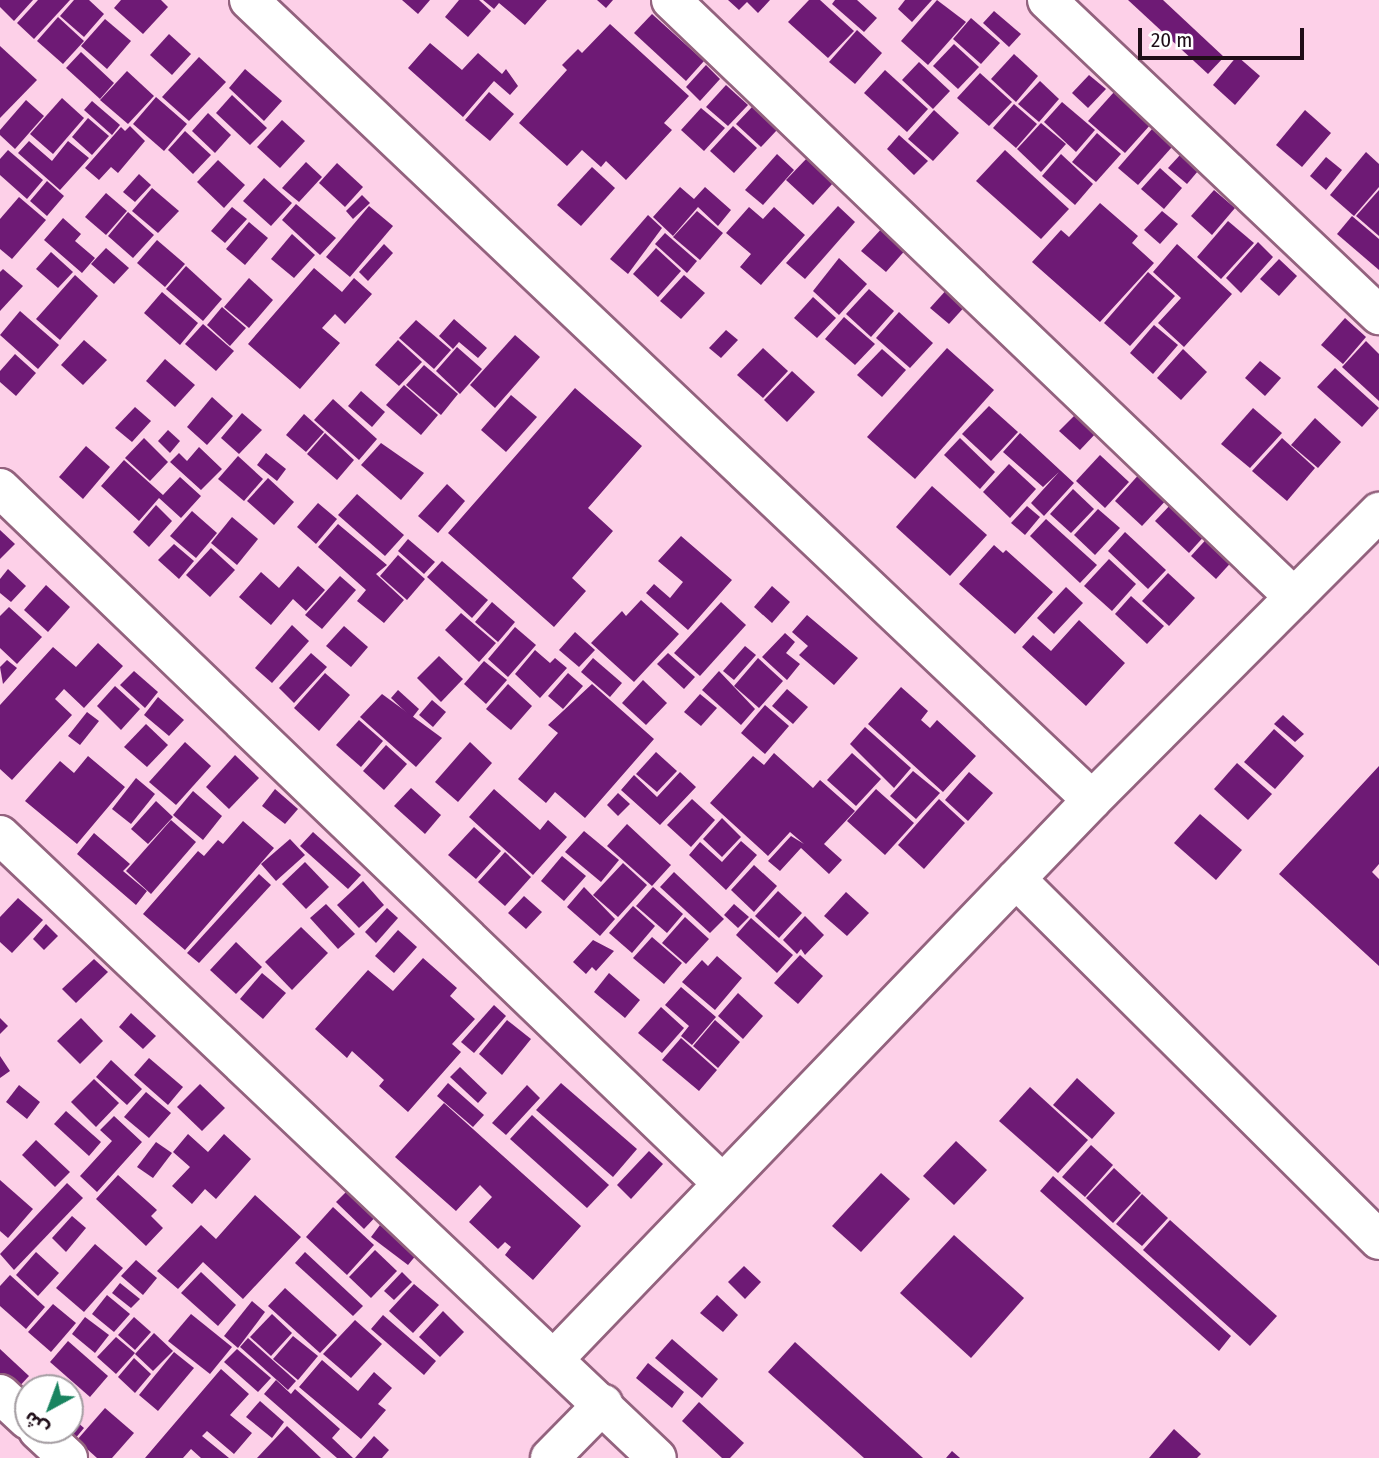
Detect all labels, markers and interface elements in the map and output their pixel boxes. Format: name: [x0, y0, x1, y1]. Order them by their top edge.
scale bar: [1141, 14, 1307, 58]
text: 20 m: [1151, 27, 1192, 53]
north arrow: [14, 1374, 84, 1444]
text: ش: [19, 1406, 54, 1441]

